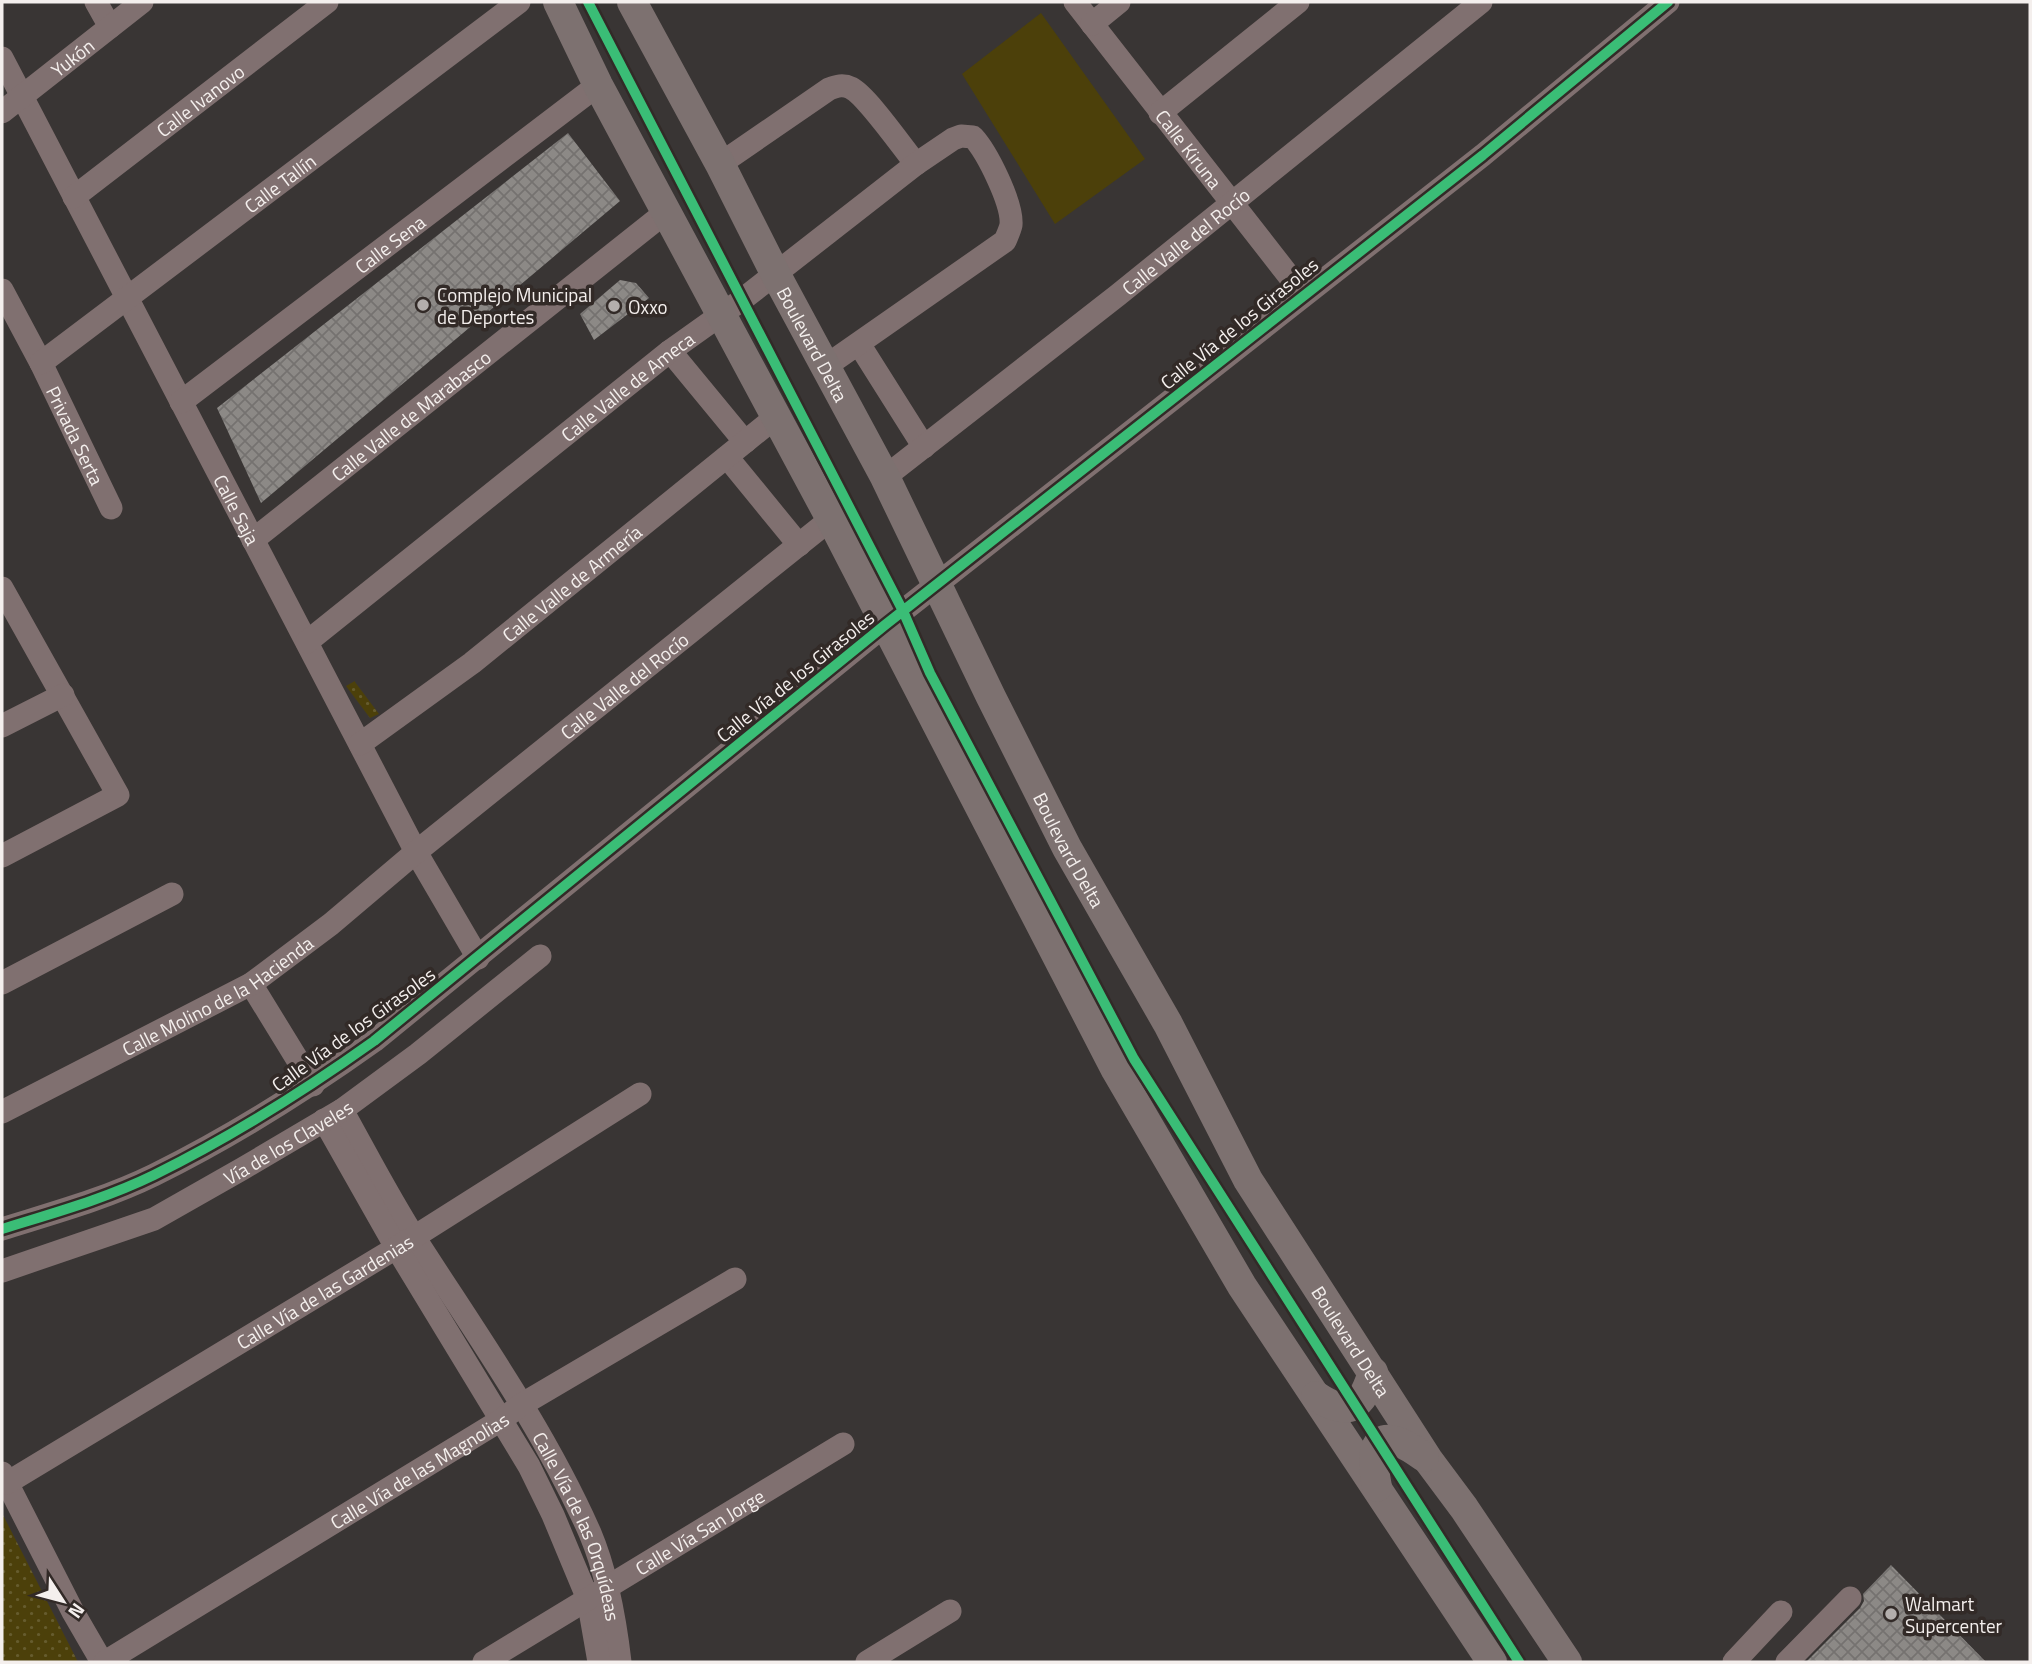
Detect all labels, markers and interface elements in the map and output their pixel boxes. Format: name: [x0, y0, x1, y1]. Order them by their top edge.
street label: Yukón: [44, 31, 100, 83]
street label: Calle Ivanovo: [150, 56, 250, 143]
street label: Calle Kiruna: [1149, 103, 1230, 195]
street label: Calle Tallín: [238, 146, 322, 220]
street label: Calle Valle del Rocío: [1115, 180, 1256, 302]
street label: Calle Sena: [348, 207, 431, 280]
street label: Calle Vía de los Girasoles: [1154, 250, 1325, 396]
place label: Complejo Municipal de Deportes: [437, 280, 592, 331]
street label: Boulevard Delta: [770, 281, 856, 407]
place label: Oxxo: [628, 292, 668, 321]
marker: Complejo Municipal de Deportes: [415, 297, 431, 313]
marker: Oxxo: [606, 298, 622, 314]
street label: Calle Valle de Ameca: [554, 324, 700, 448]
street label: Calle Valle de Marabasco: [324, 342, 497, 488]
street label: Privada Serta: [40, 381, 112, 490]
street label: Calle Saja: [207, 469, 268, 550]
street label: Calle Valle de Armería: [495, 517, 648, 648]
street label: Calle Vía de los Girasoles: [710, 603, 881, 749]
street label: Calle Valle del Rocío: [553, 625, 694, 746]
street label: Boulevard Delta: [1027, 787, 1113, 913]
street label: Calle Molino de la Hacienda: [117, 928, 319, 1063]
street label: Calle Vía de los Girasoles: [265, 960, 441, 1098]
street label: Vía de los Claveles: [218, 1092, 359, 1191]
street label: Calle Vía de las Gardenias: [230, 1226, 419, 1356]
street label: Boulevard Delta: [1305, 1279, 1398, 1403]
street label: Calle Vía de las Magnolias: [324, 1405, 515, 1536]
street label: Calle Vía de las Orquídeas: [526, 1426, 628, 1623]
street label: Calle Vía San Jorge: [629, 1481, 770, 1582]
north arrow: [28, 1566, 98, 1636]
place label: Walmart Supercenter: [1905, 1589, 2003, 1640]
text: N: [62, 1597, 93, 1625]
marker: Walmart Supercenter: [1883, 1606, 1899, 1622]

